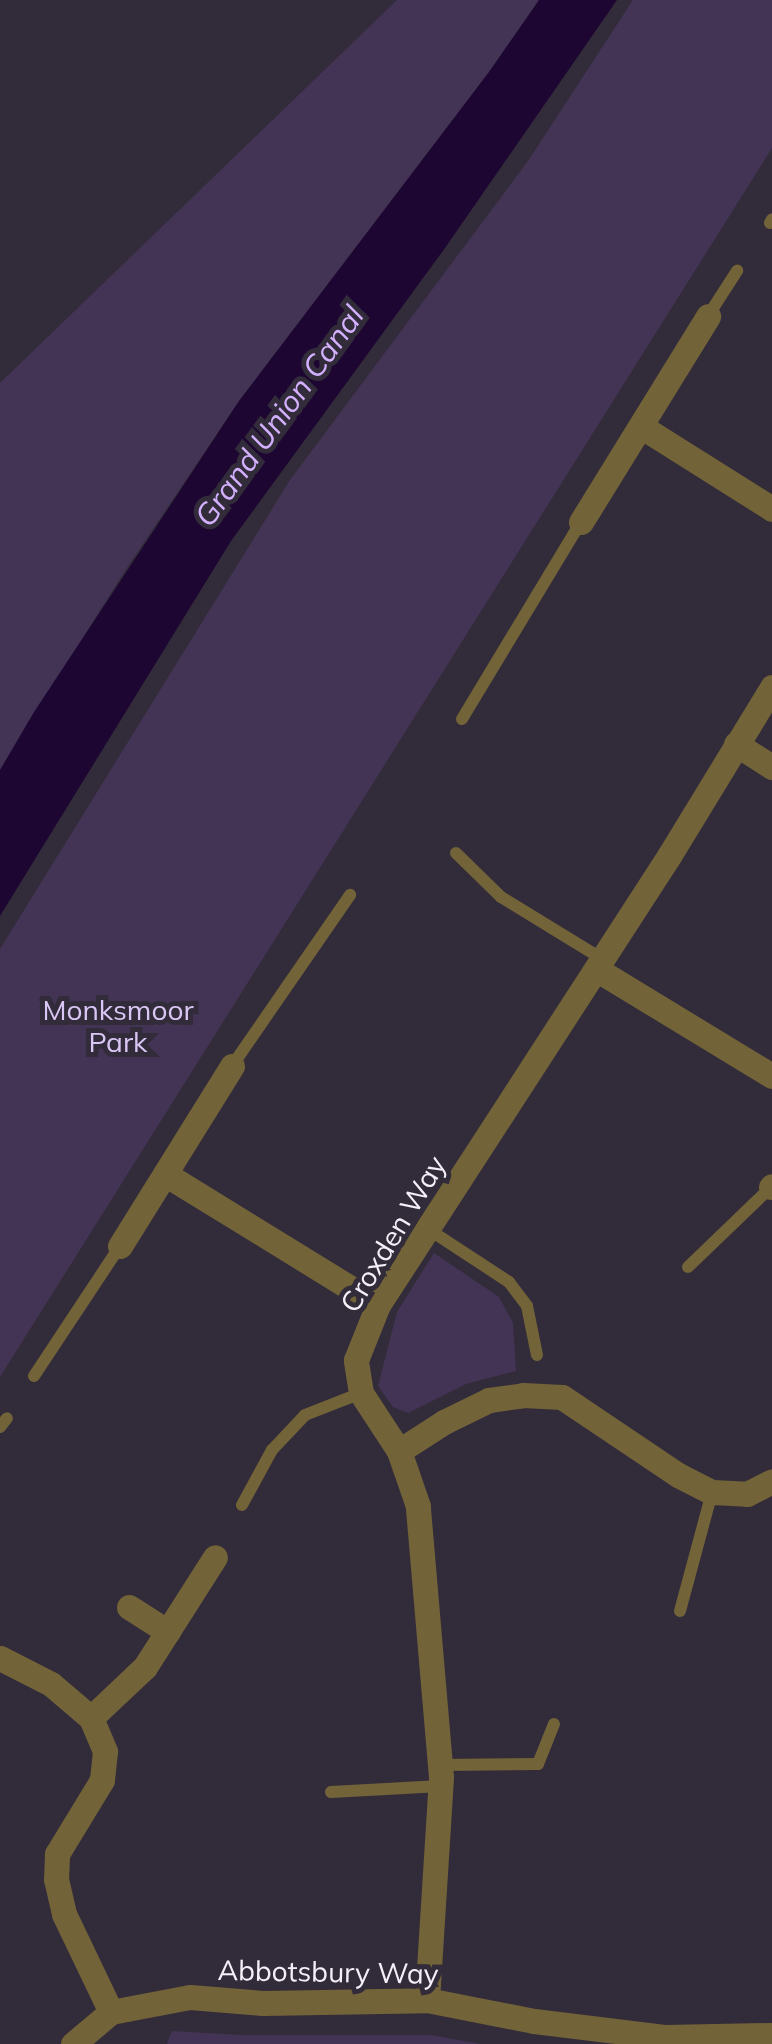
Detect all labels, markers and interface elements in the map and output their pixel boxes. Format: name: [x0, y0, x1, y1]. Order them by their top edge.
water label: Grand Union Canal: [187, 299, 371, 533]
park label: Monksmoor Park: [42, 993, 194, 1059]
street label: Croxden Way: [333, 1150, 453, 1318]
street label: Abbotsbury Way: [217, 1953, 439, 1991]

